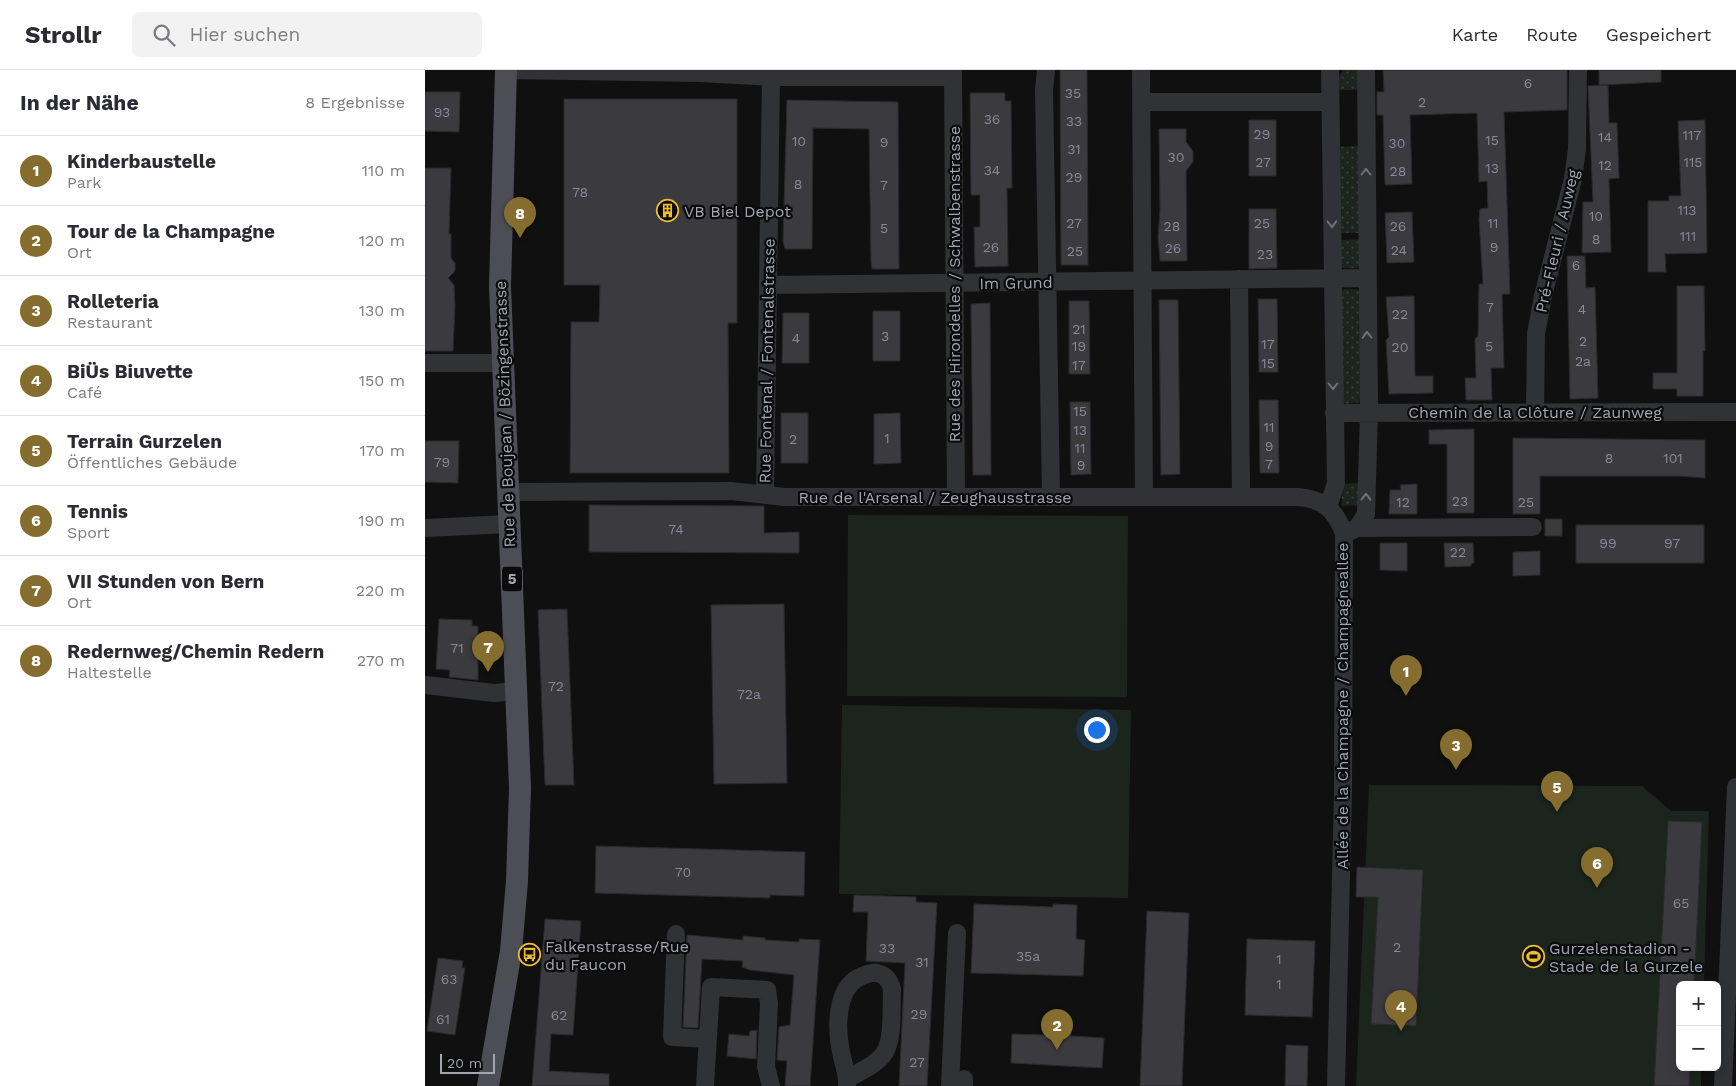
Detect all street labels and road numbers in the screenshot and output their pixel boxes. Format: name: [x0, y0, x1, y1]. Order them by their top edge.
street label: Rue des Hirondelles / Schwalbenstrasse: [945, 126, 964, 442]
street label: Pré-Fleuri / Auweg: [1531, 167, 1583, 314]
street label: Rue Fontenal / Fontenalstrasse: [755, 238, 779, 484]
street label: Im Grund: [979, 273, 1053, 293]
street label: Rue de Boujean / Bözingenstrasse: [491, 280, 519, 548]
street label: Chemin de la Clôture / Zaunweg: [1408, 403, 1662, 422]
street label: Rue de l'Arsenal / Zeughausstrasse: [798, 488, 1072, 507]
street label: Allée de la Champagne / Champagneallee: [1333, 542, 1352, 870]
road number: 5: [502, 566, 522, 592]

